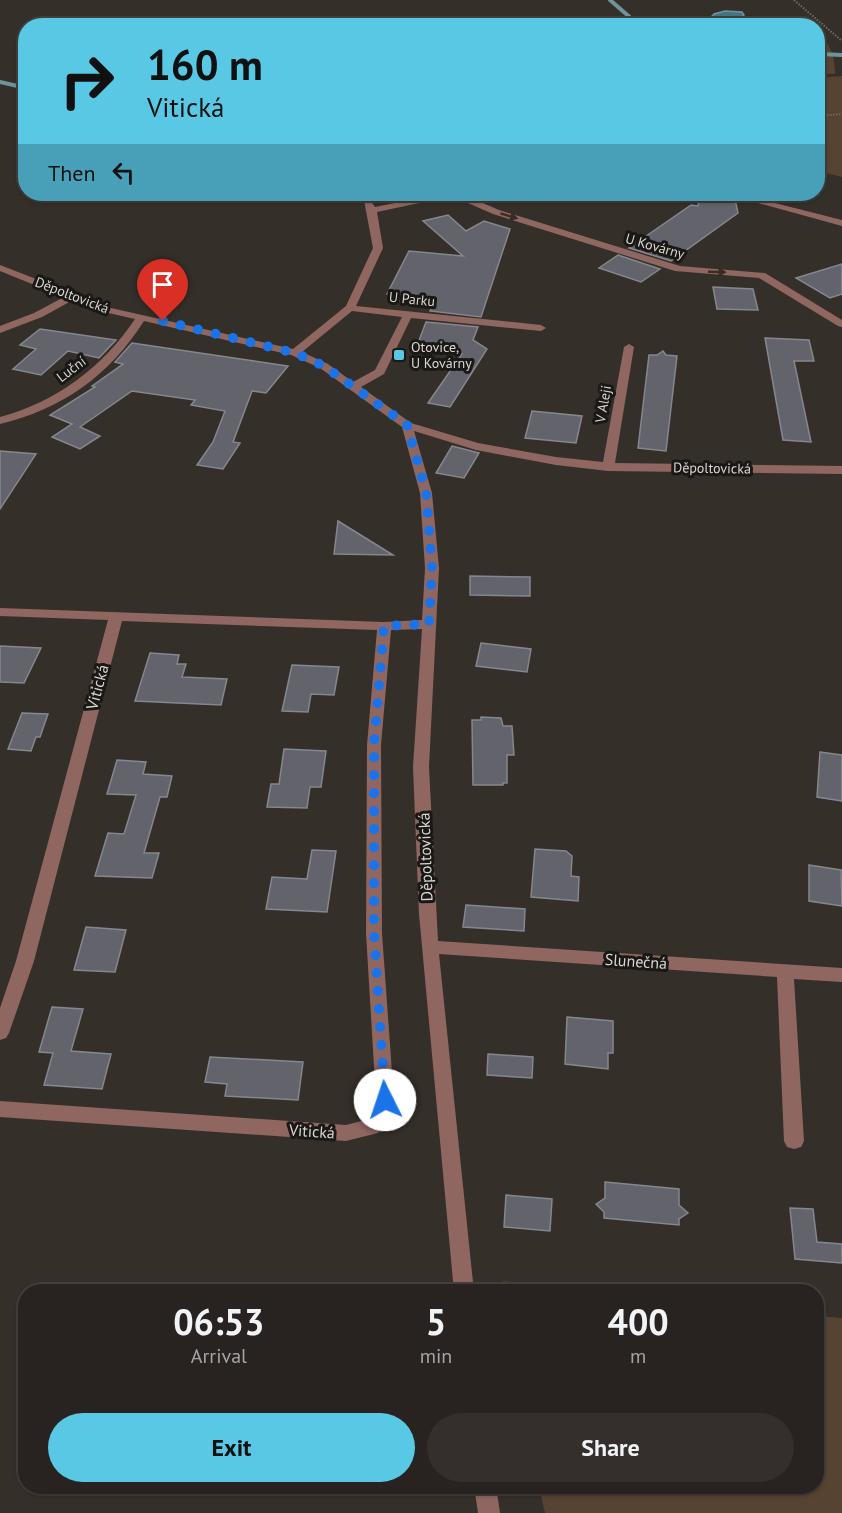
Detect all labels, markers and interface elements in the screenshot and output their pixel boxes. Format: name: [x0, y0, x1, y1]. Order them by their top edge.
text: 160 m: [147, 37, 263, 92]
icon: right: [48, 42, 126, 120]
text: Vitická: [147, 90, 224, 124]
icon: left: [107, 156, 140, 189]
text: Then: [48, 159, 95, 187]
one-way arrow: [500, 212, 518, 221]
street label: U Kovárny: [623, 229, 687, 263]
pin: [137, 259, 188, 321]
one-way arrow: [707, 267, 726, 276]
icon: arrive: [146, 268, 179, 301]
street label: Děpoltovická: [32, 273, 112, 317]
street label: U Parku: [388, 288, 436, 310]
place label: Otovice, U Kovárny: [411, 338, 472, 372]
marker: Otovice, U Kovárny: [392, 348, 406, 362]
street label: Luční: [53, 352, 89, 386]
street label: V Aleji: [591, 384, 615, 425]
street label: Děpoltovická: [673, 458, 751, 478]
street label: Vitická: [81, 662, 113, 713]
street label: Děpoltovická: [413, 812, 437, 902]
street label: Slunečná: [604, 949, 668, 973]
position arrow: [353, 1068, 417, 1132]
street label: Vitická: [287, 1119, 336, 1143]
text: 06:53: [173, 1298, 265, 1345]
text: 5: [426, 1298, 446, 1345]
text: 400: [608, 1298, 669, 1345]
text: Arrival: [191, 1343, 247, 1369]
text: min: [420, 1343, 452, 1369]
text: m: [630, 1343, 646, 1369]
button: Exit: [48, 1413, 415, 1482]
button: Share: [427, 1413, 794, 1482]

